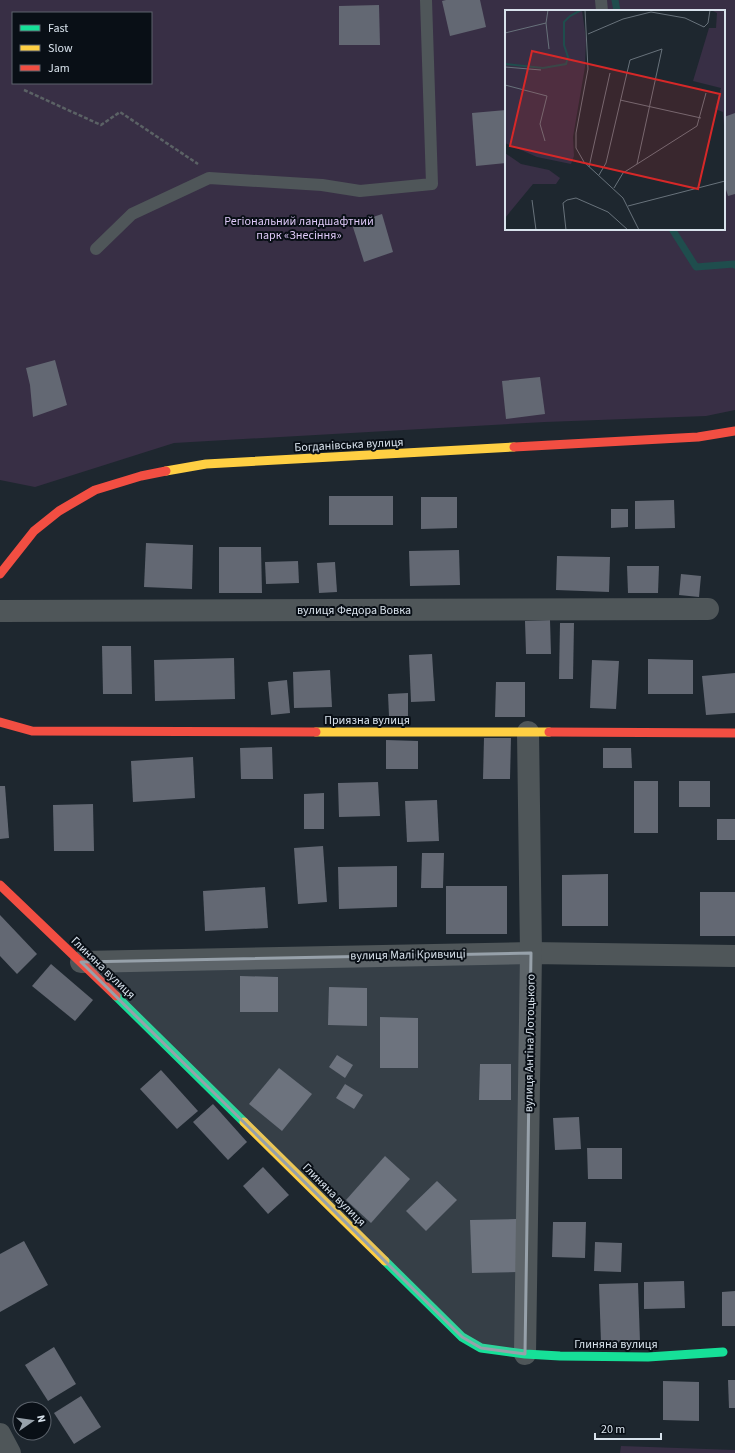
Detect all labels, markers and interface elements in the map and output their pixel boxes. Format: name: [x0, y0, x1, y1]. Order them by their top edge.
inset map: [505, 10, 725, 230]
legend: [12, 12, 152, 84]
text: Fast: [48, 20, 68, 37]
text: Slow: [48, 40, 73, 57]
text: Jam: [48, 60, 70, 77]
park label: Регіональний ландшафтний парк «Знесіння»: [224, 213, 374, 244]
street label: Богданівська вулиця: [294, 434, 404, 456]
street label: вулиця Федора Вовка: [297, 602, 411, 619]
street label: Приязна вулиця: [324, 712, 410, 729]
street label: Глиняна вулиця: [67, 933, 139, 1003]
street label: вулиця Малі Кривчиці: [350, 945, 466, 965]
street label: вулиця Антіна Лотоцького: [520, 974, 540, 1112]
street label: Глиняна вулиця: [298, 1159, 370, 1231]
street label: Глиняна вулиця: [574, 1336, 658, 1353]
north arrow: [12, 1401, 52, 1441]
text: N: [33, 1414, 49, 1424]
scale bar: [595, 1415, 661, 1441]
text: 20 m: [601, 1421, 625, 1438]

